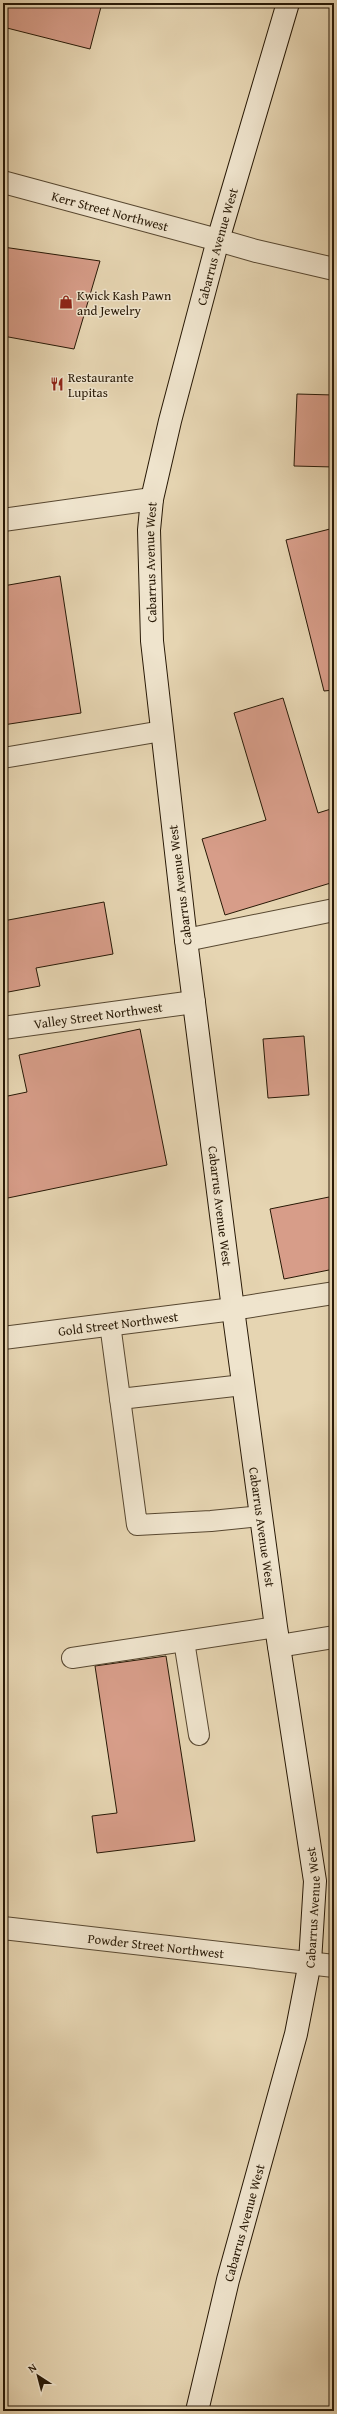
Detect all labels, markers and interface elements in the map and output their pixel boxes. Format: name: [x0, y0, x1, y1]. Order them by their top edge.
street label: Cabarrus Avenue West: [192, 185, 243, 307]
street label: Kerr Street Northwest: [50, 186, 171, 236]
place label: Kwick Kash Pawn and Jewelry: [77, 286, 172, 320]
shop icon: Kwick Kash Pawn and Jewelry: [58, 294, 74, 310]
place label: Restaurante Lupitas: [68, 368, 134, 402]
restaurant icon: Restaurante Lupitas: [49, 376, 65, 392]
street label: Cabarrus Avenue West: [139, 500, 161, 623]
street label: Cabarrus Avenue West: [163, 823, 197, 946]
street label: Valley Street Northwest: [33, 997, 164, 1033]
street label: Cabarrus Avenue West: [203, 1145, 237, 1268]
street label: Gold Street Northwest: [57, 1306, 180, 1340]
street label: Cabarrus Avenue West: [244, 1466, 280, 1589]
street label: Cabarrus Avenue West: [300, 1845, 325, 1970]
street label: Powder Street Northwest: [87, 1928, 226, 1963]
street label: Cabarrus Avenue West: [219, 2161, 269, 2284]
north arrow: [18, 2356, 58, 2396]
text: N: [24, 2359, 40, 2377]

